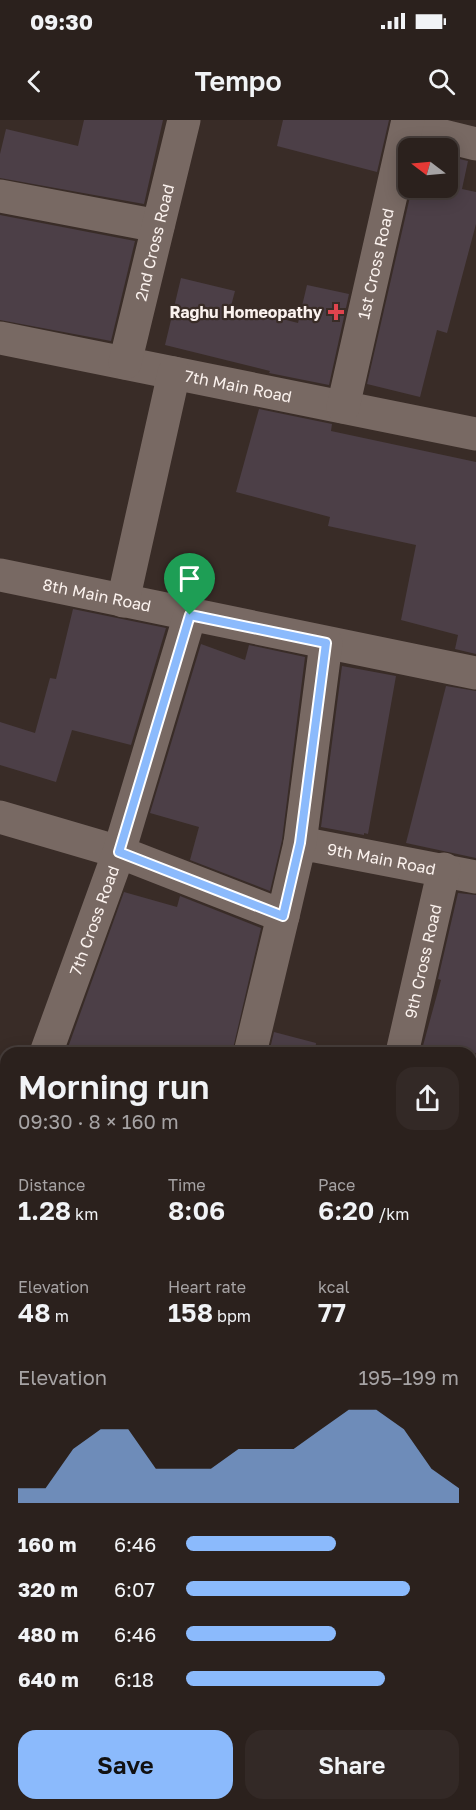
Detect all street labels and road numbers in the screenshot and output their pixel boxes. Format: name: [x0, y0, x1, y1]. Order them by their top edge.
street label: 2nd Cross Road: [130, 182, 178, 303]
street label: 1st Cross Road: [353, 206, 398, 321]
street label: 7th Main Road: [183, 365, 294, 407]
street label: 8th Main Road: [41, 574, 153, 616]
street label: 9th Main Road: [325, 838, 437, 879]
street label: 7th Cross Road: [65, 863, 123, 978]
street label: 9th Cross Road: [400, 902, 446, 1021]

